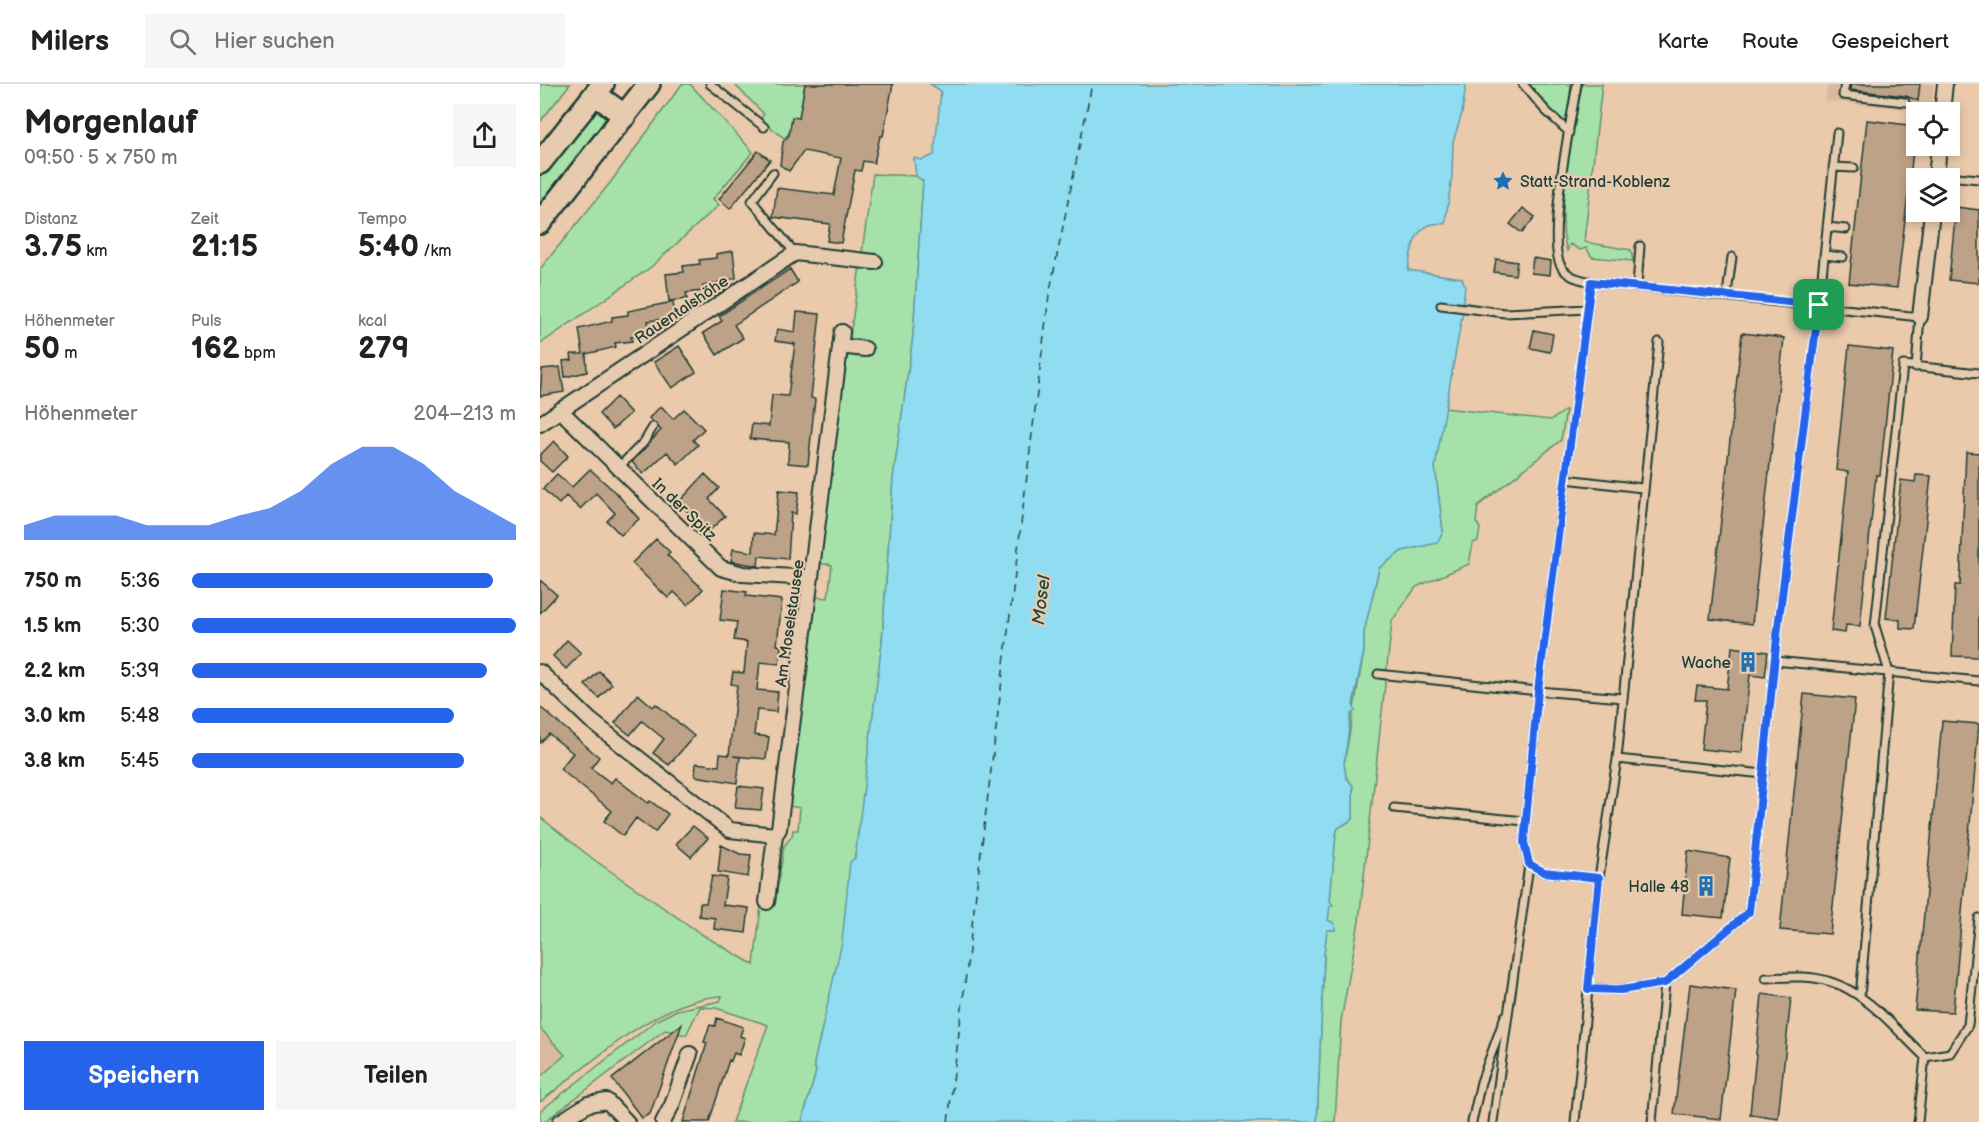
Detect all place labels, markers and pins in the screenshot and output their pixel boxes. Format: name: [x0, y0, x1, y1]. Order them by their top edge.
place icon: Statt-Strand-Koblenz: [1491, 169, 1515, 193]
place label: Statt-Strand-Koblenz: [1520, 173, 1670, 192]
pin: [1793, 279, 1844, 330]
building icon: Wache: [1736, 650, 1760, 674]
place label: Wache: [1681, 654, 1732, 673]
building icon: Halle 48: [1694, 874, 1718, 898]
place label: Halle 48: [1628, 878, 1689, 897]

